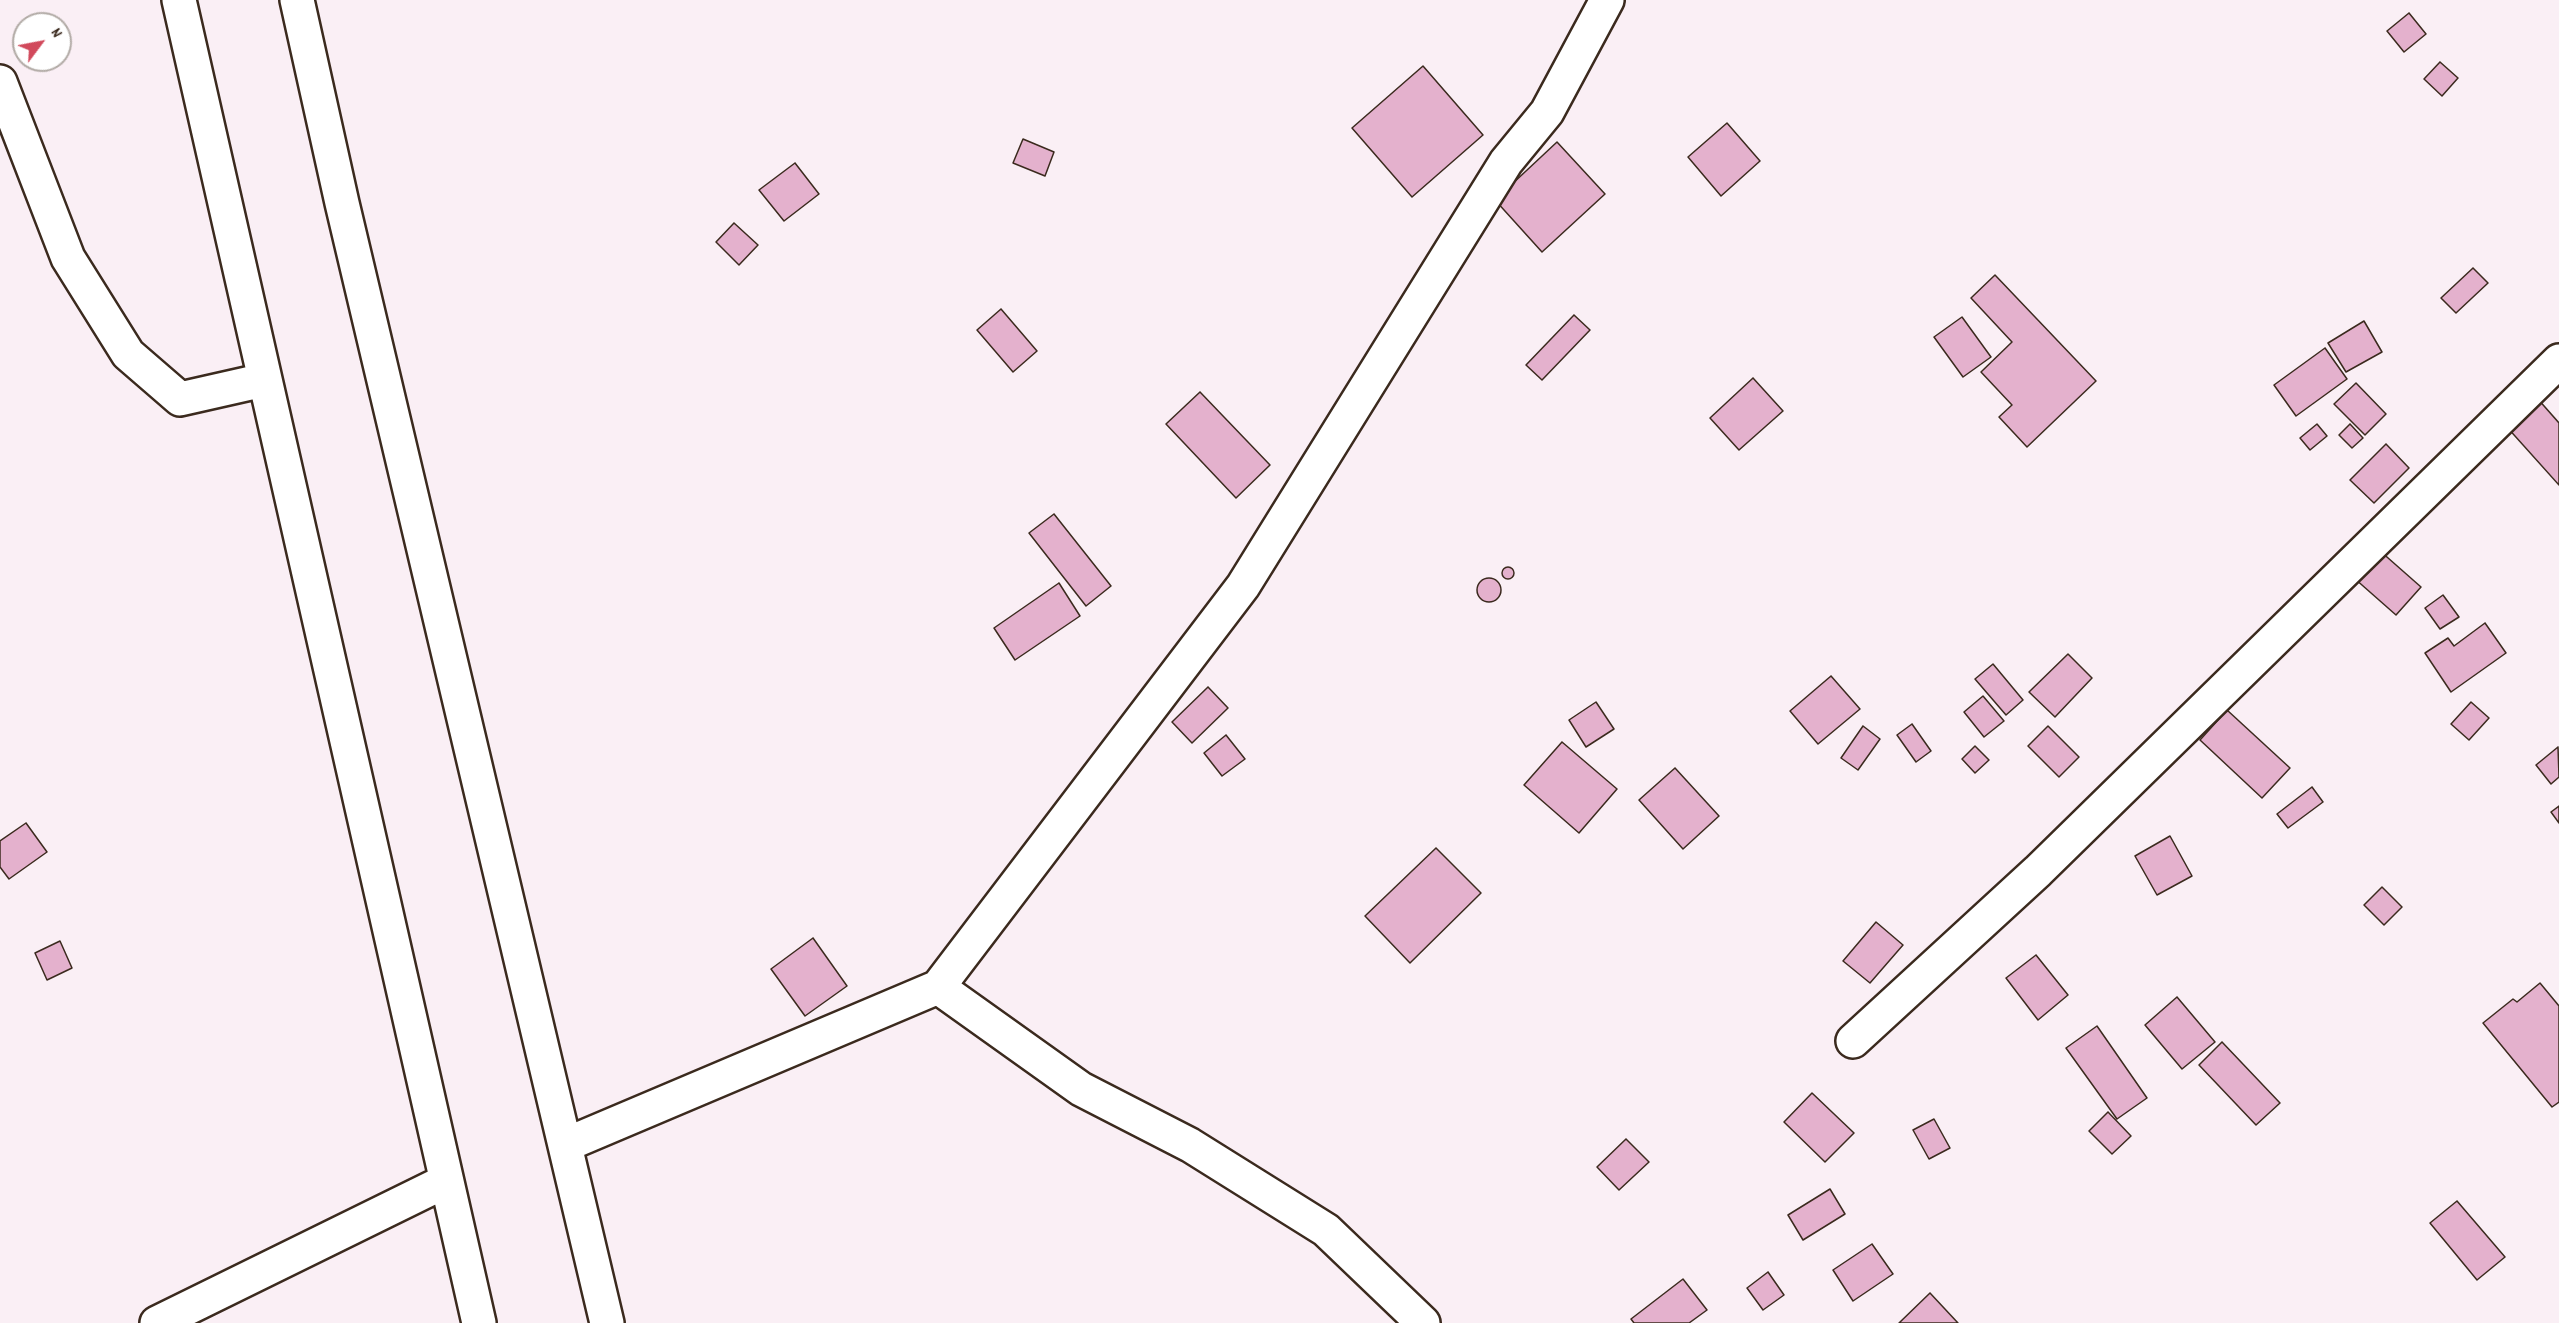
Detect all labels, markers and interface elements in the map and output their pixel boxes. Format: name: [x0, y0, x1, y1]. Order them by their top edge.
north arrow: [12, 12, 72, 72]
text: N: [44, 24, 68, 43]

